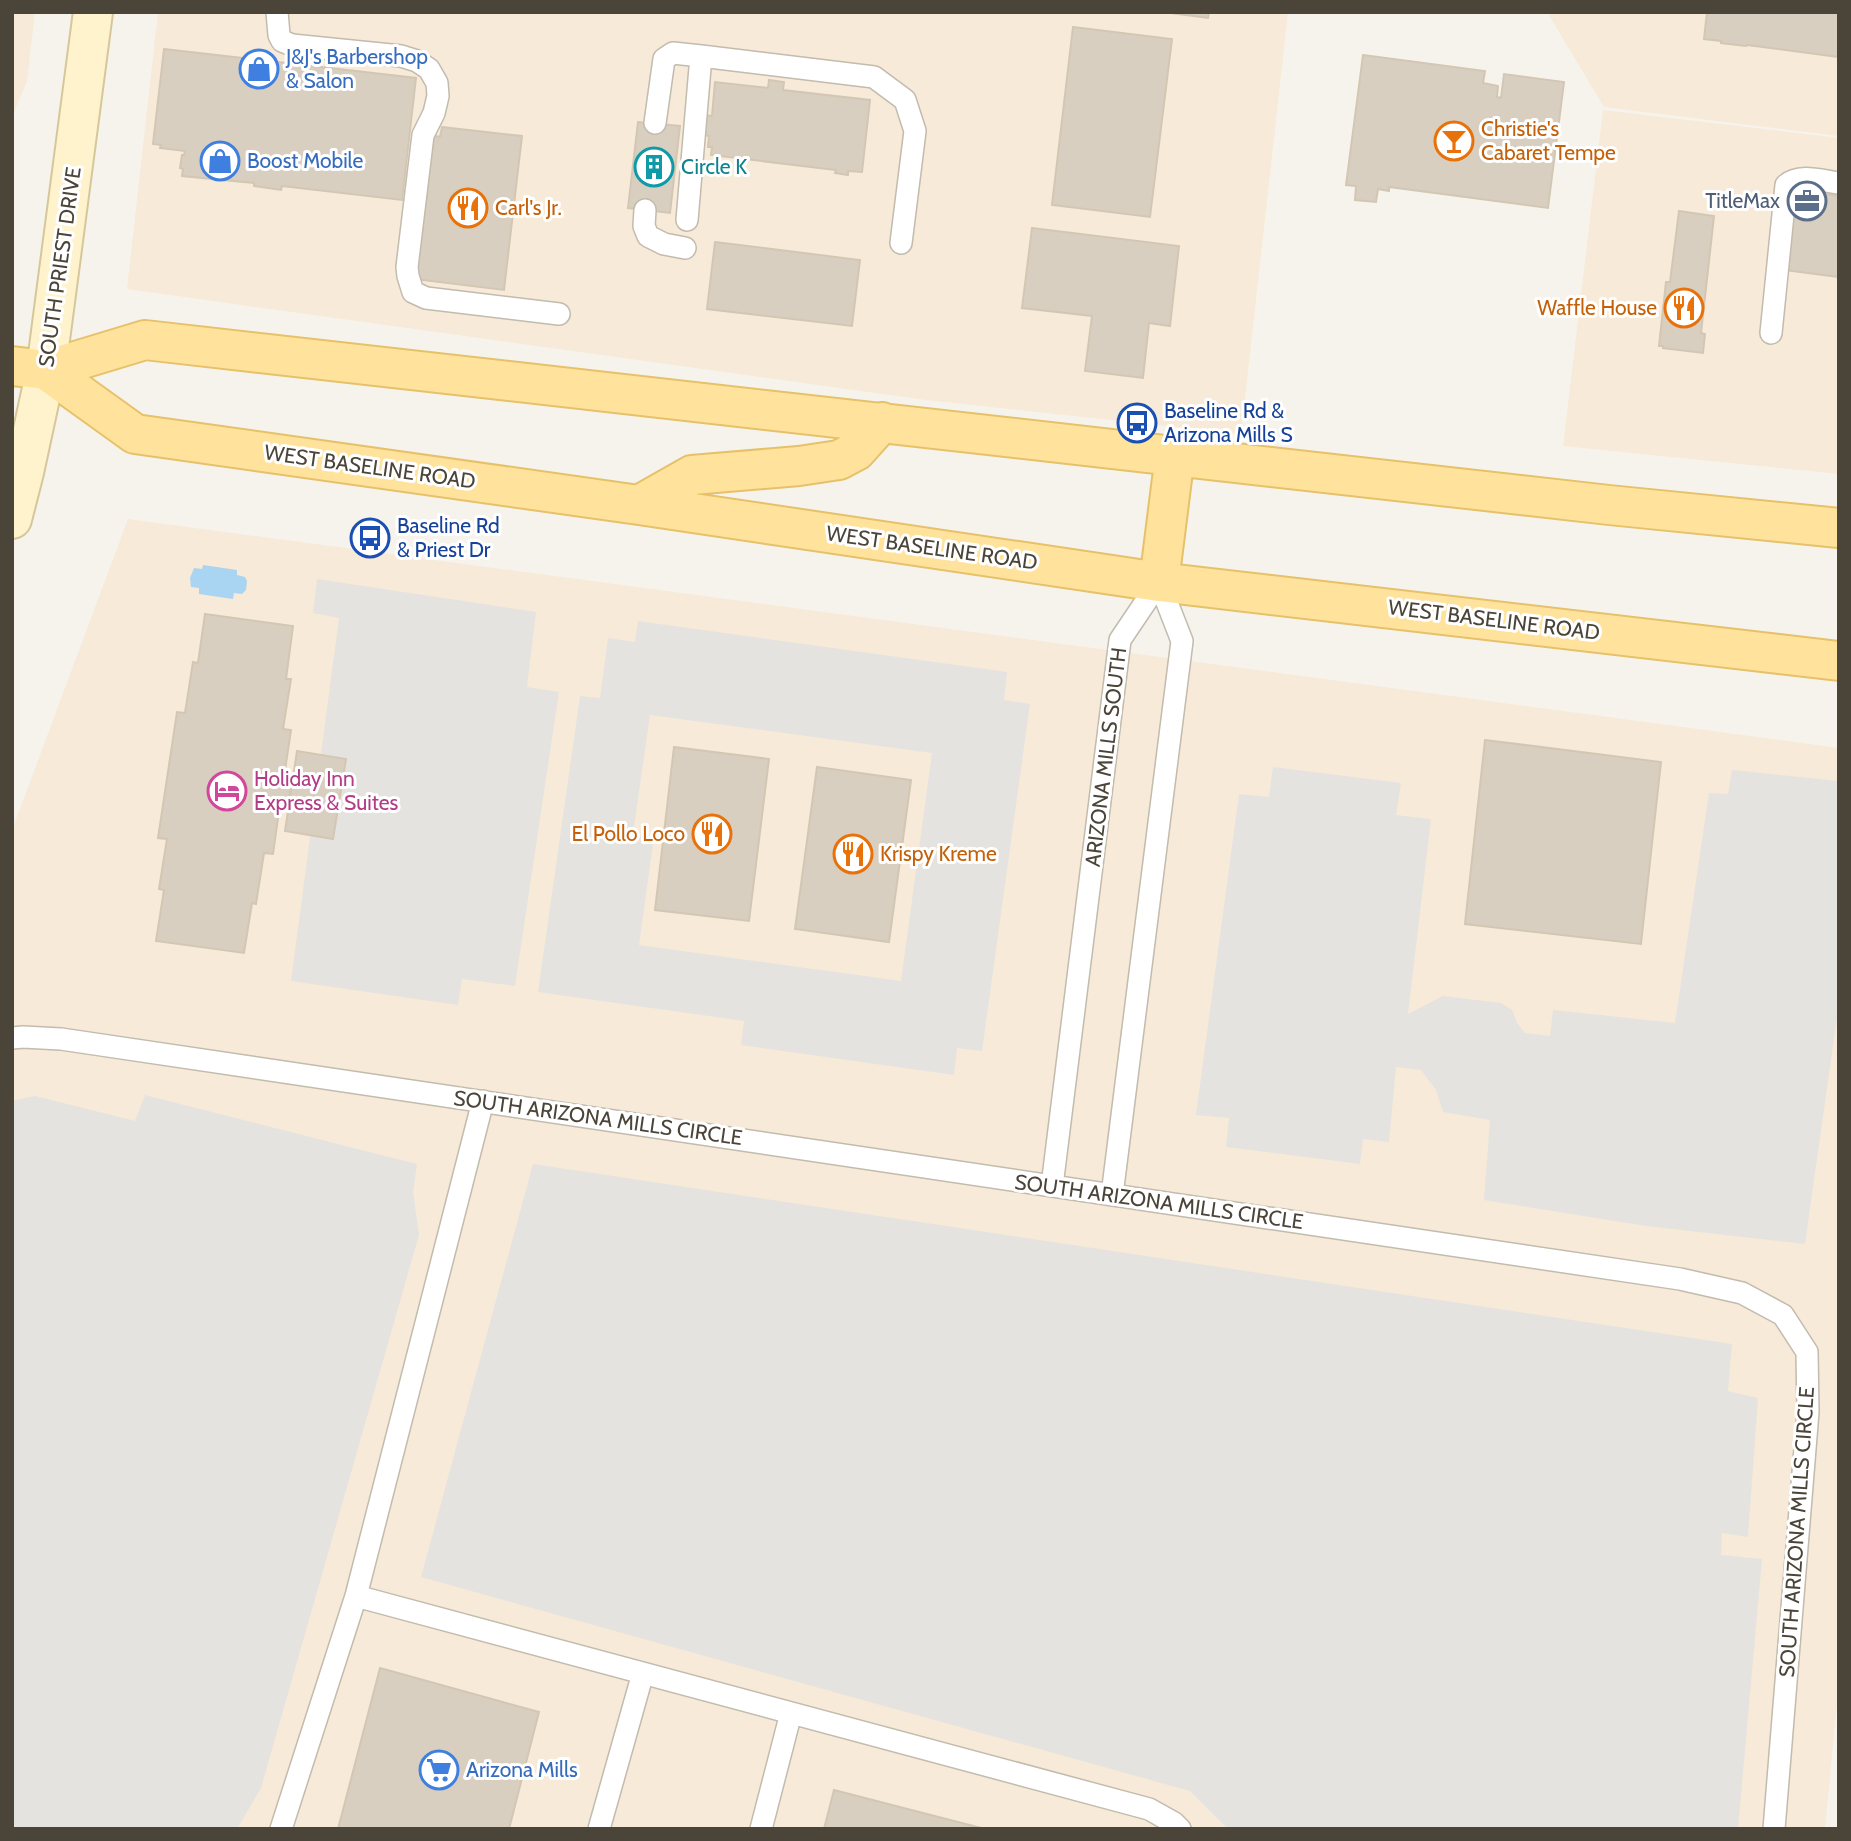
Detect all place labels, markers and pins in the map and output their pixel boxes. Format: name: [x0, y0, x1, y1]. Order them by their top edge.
place label: J&J's Barbershop & Salon: [285, 44, 428, 93]
shop icon: J&J's Barbershop & Salon: [238, 48, 280, 90]
place label: Christie's Cabaret Tempe: [1481, 116, 1616, 165]
bar icon: Christie's Cabaret Tempe: [1433, 120, 1475, 162]
shop icon: Boost Mobile: [199, 140, 241, 182]
building icon: Circle K: [633, 146, 675, 188]
place label: Boost Mobile: [247, 148, 363, 173]
place label: Circle K: [681, 154, 747, 179]
office icon: TitleMax: [1786, 180, 1828, 222]
restaurant icon: Carl's Jr.: [447, 187, 489, 229]
place label: TitleMax: [1705, 188, 1780, 213]
place label: Carl's Jr.: [495, 195, 562, 220]
restaurant icon: Waffle House: [1663, 287, 1705, 329]
place label: Waffle House: [1537, 295, 1657, 320]
place label: Baseline Rd & Arizona Mills S: [1164, 398, 1293, 447]
bus stop icon: Baseline Rd & Arizona Mills S: [1116, 402, 1158, 444]
place label: Baseline Rd & Priest Dr: [397, 513, 500, 562]
bus stop icon: Baseline Rd & Priest Dr: [349, 517, 391, 559]
place label: Holiday Inn Express & Suites: [254, 766, 398, 815]
hotel icon: Holiday Inn Express & Suites: [206, 770, 248, 812]
restaurant icon: El Pollo Loco: [691, 813, 733, 855]
place label: El Pollo Loco: [572, 821, 685, 846]
restaurant icon: Krispy Kreme: [832, 833, 874, 875]
place label: Krispy Kreme: [880, 841, 997, 866]
supermarket icon: Arizona Mills: [418, 1749, 460, 1791]
place label: Arizona Mills: [466, 1757, 578, 1782]

